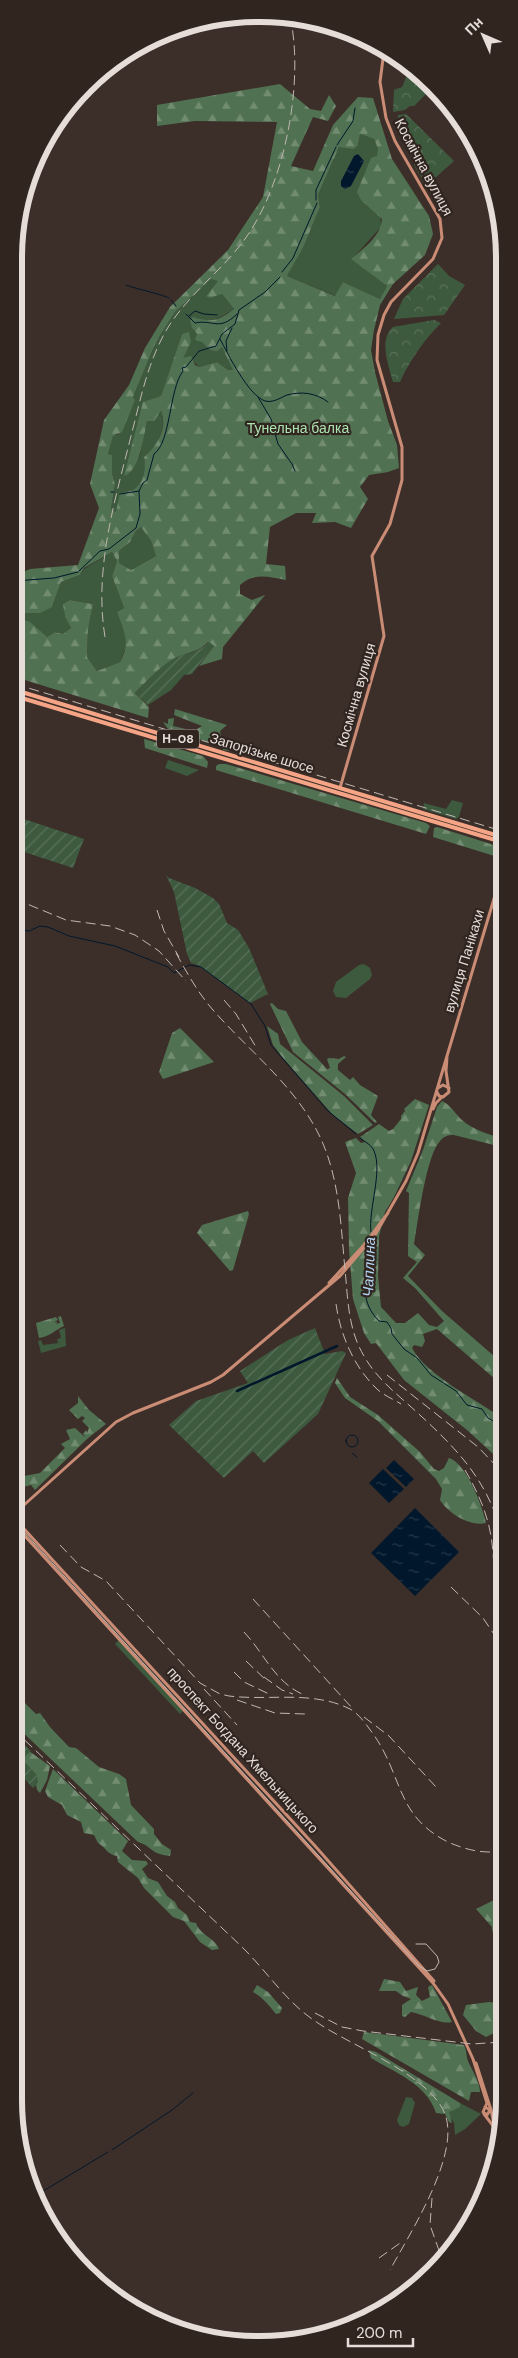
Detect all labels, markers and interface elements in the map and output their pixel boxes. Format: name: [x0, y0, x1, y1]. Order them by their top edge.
north arrow: [458, 10, 508, 60]
text: Пн: [461, 13, 487, 39]
street label: Космічна вулиця: [391, 115, 457, 219]
park label: Тунельна балка: [247, 419, 349, 437]
street label: Космічна вулиця: [333, 641, 379, 749]
street label: Запорізьке шосе: [208, 729, 316, 777]
road number: Н-08: [157, 730, 199, 749]
street label: вулиця Панікахи: [440, 907, 488, 1015]
water label: Чаплина: [358, 1237, 380, 1297]
street label: проспект Богдана Хмельницького: [163, 1663, 323, 1837]
scale bar: [348, 2316, 413, 2348]
text: 200 m: [356, 2323, 402, 2343]

